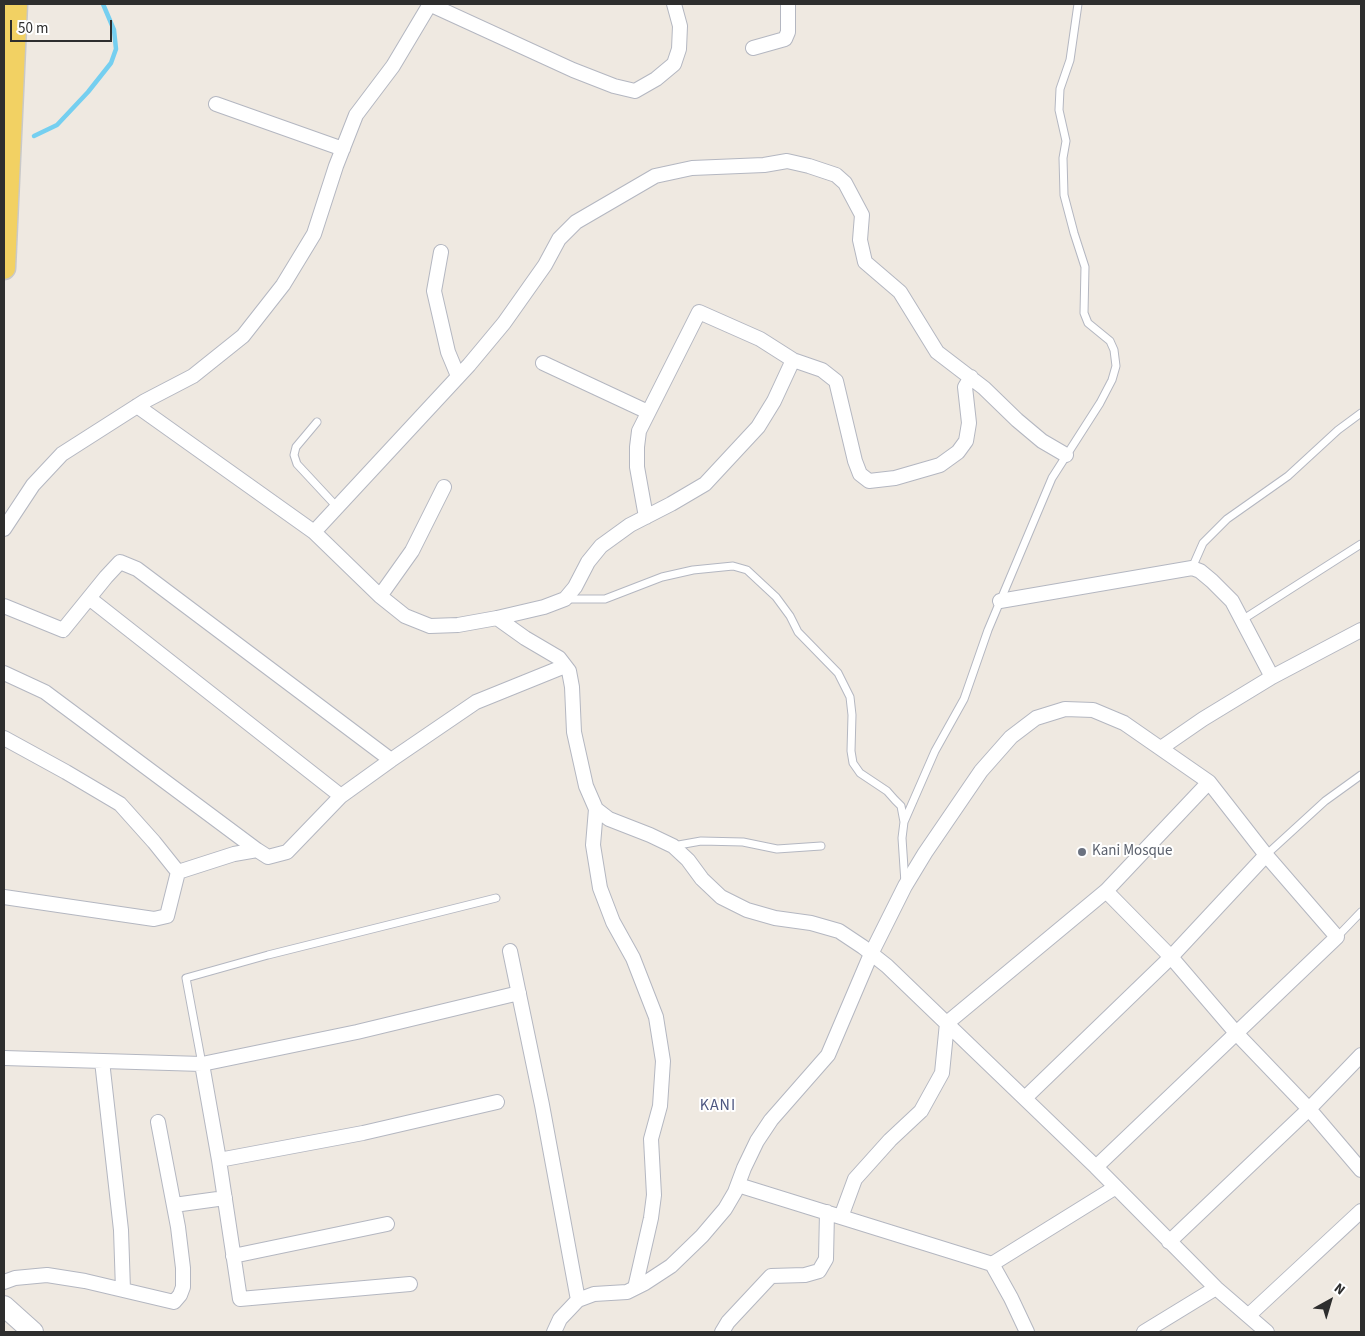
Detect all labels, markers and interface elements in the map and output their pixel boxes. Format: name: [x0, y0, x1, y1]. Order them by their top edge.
scale bar: [12, 10, 115, 42]
text: 50 m: [18, 18, 48, 39]
place label: Kani Mosque: [1092, 843, 1172, 861]
marker: Kani Mosque: [1076, 846, 1088, 858]
district label: KANI: [699, 1096, 737, 1116]
north arrow: [1305, 1276, 1355, 1326]
text: N: [1330, 1279, 1349, 1300]

